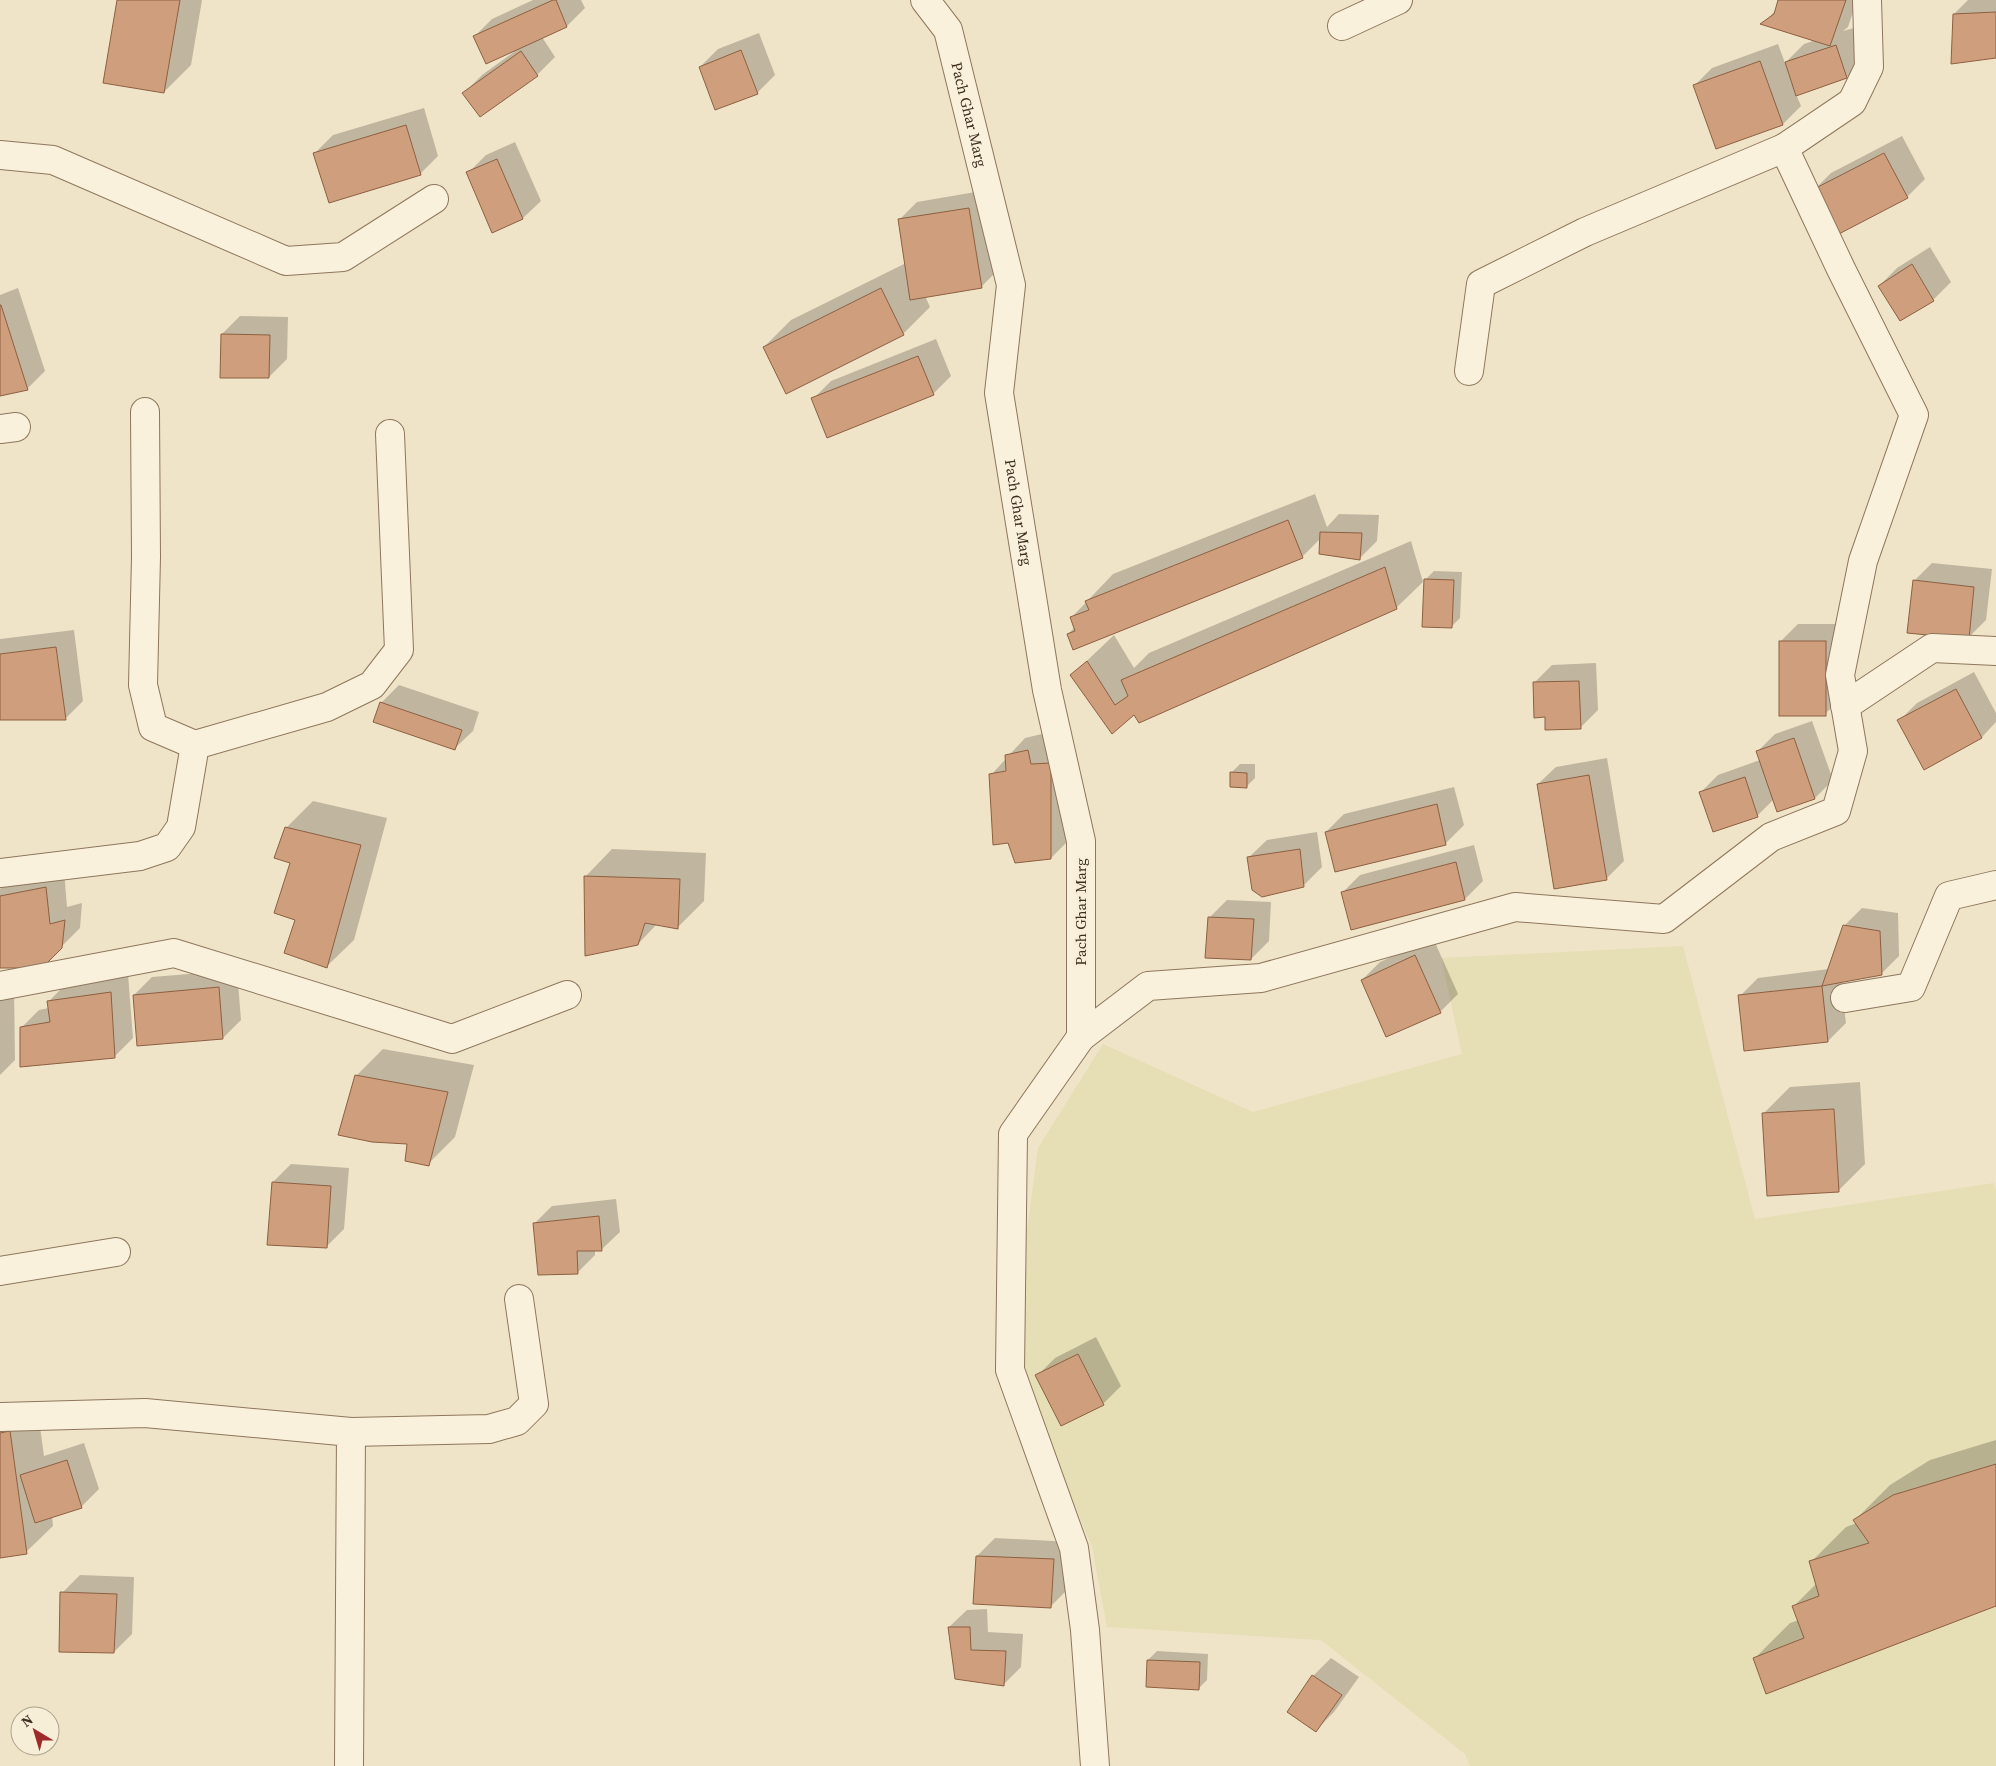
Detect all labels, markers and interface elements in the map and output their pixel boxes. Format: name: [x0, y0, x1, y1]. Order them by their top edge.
street label: Pach Ghar Marg: [946, 60, 993, 169]
street label: Pach Ghar Marg: [1000, 457, 1038, 567]
street label: Pach Ghar Marg: [1070, 858, 1091, 966]
north arrow: [10, 1706, 60, 1756]
text: N: [17, 1710, 37, 1732]

